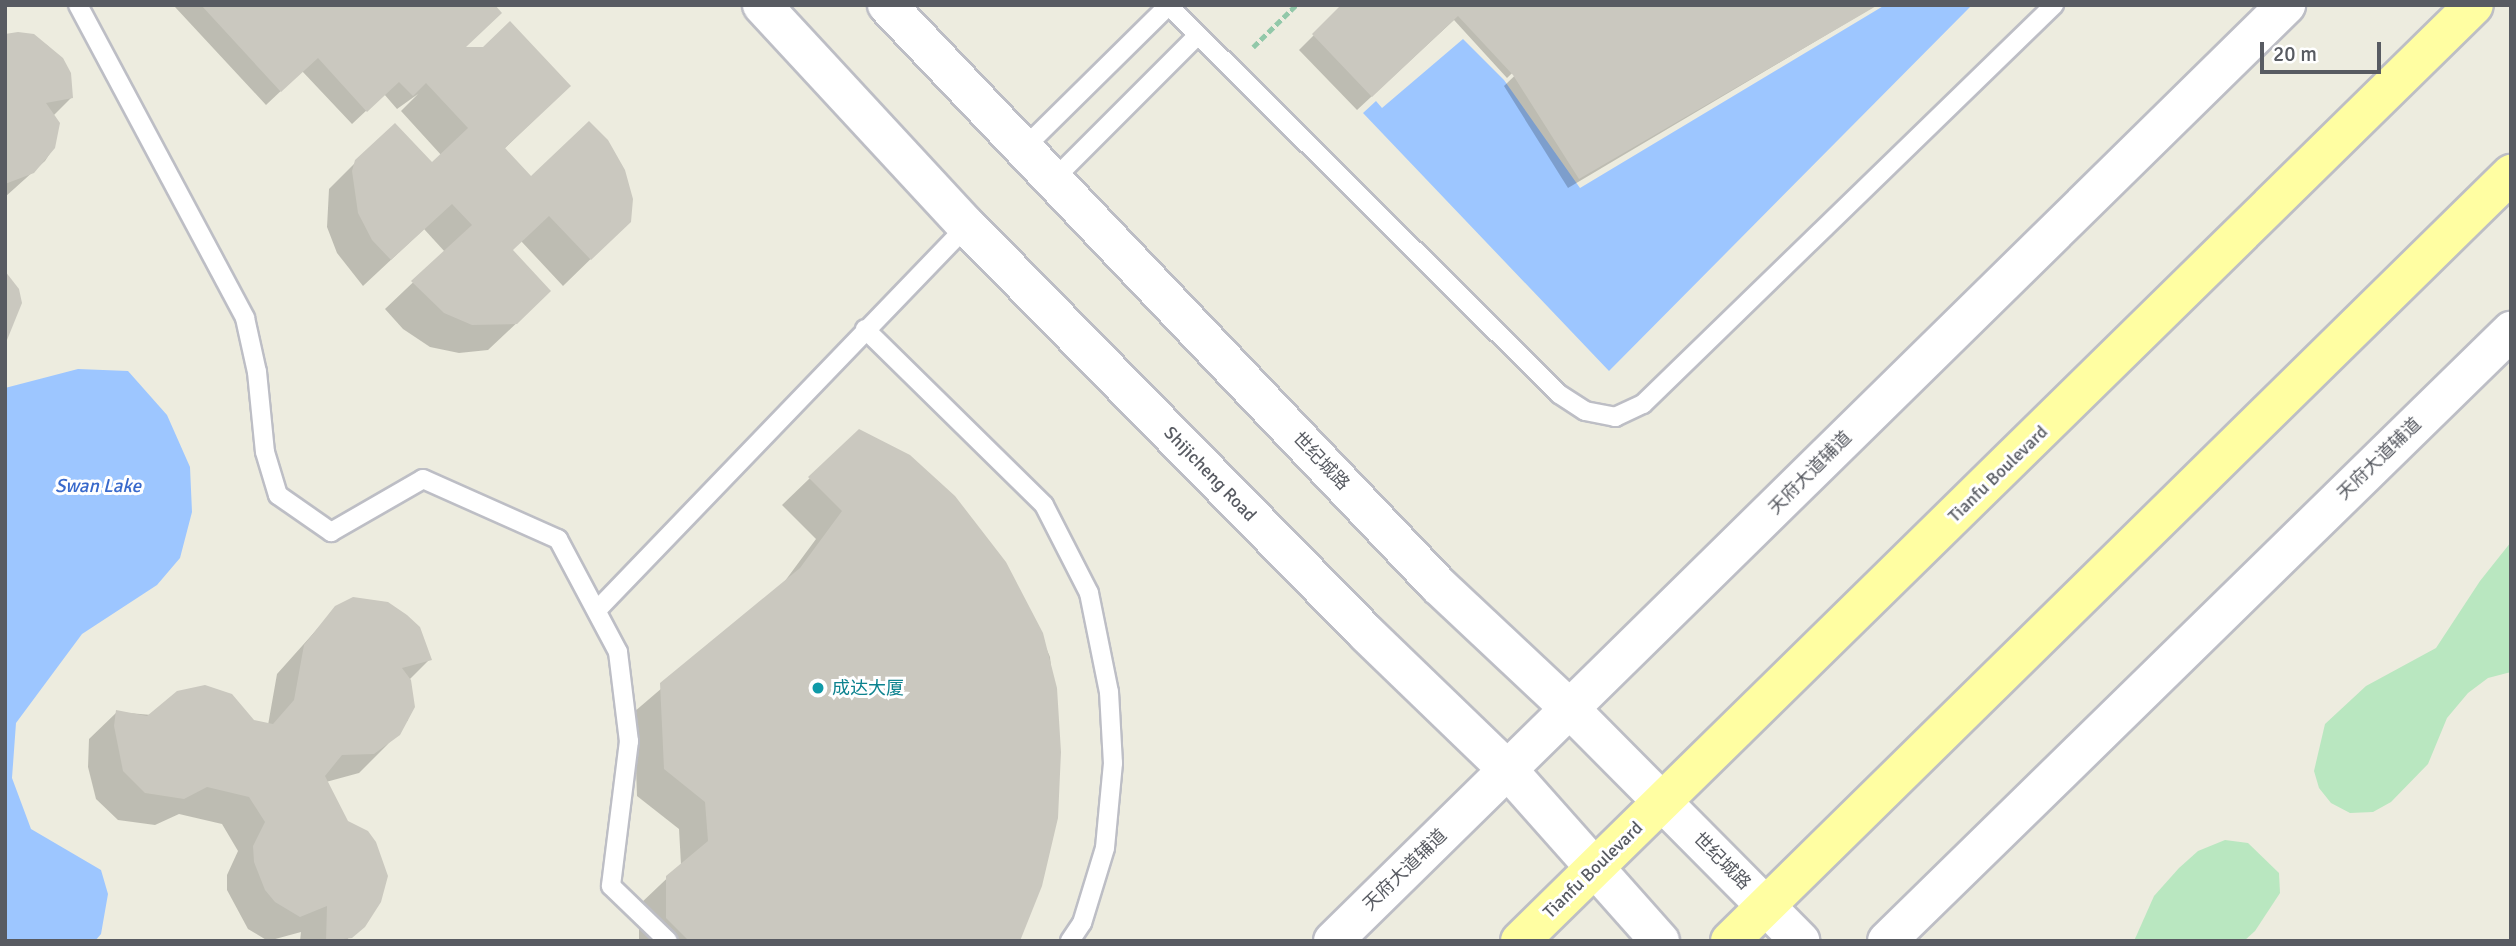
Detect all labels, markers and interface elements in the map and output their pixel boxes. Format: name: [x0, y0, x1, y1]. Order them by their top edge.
scale bar: [2264, 28, 2385, 72]
text: 20 m: [2273, 41, 2317, 67]
street label: 天府大道辅道: [2333, 414, 2425, 504]
street label: Tianfu Boulevard: [1944, 421, 2052, 527]
street label: Shijicheng Road: [1159, 422, 1261, 526]
street label: 天府大道辅道: [1764, 427, 1856, 519]
street label: 世纪城路: [1288, 428, 1354, 494]
water label: Swan Lake: [55, 476, 141, 498]
place label: 成达大厦: [832, 677, 904, 699]
marker: 成达大厦: [810, 680, 826, 696]
street label: Tianfu Boulevard: [1539, 817, 1647, 923]
street label: 天府大道辅道: [1359, 825, 1451, 915]
street label: 世纪城路: [1689, 828, 1755, 894]

